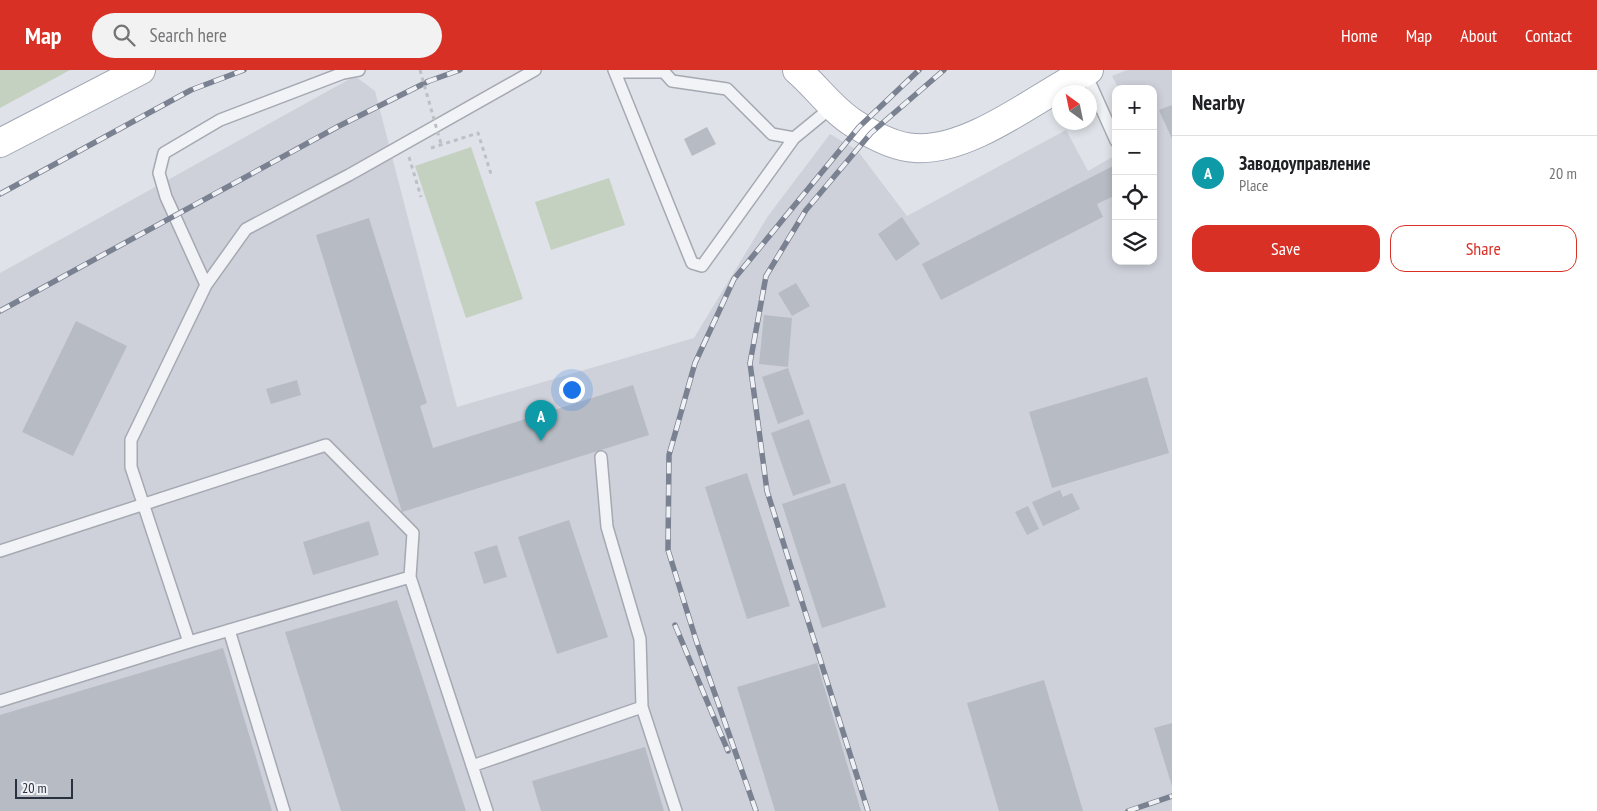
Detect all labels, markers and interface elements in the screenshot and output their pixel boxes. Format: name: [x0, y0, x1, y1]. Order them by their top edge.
search box: [92, 13, 442, 58]
text: Map: [25, 20, 62, 51]
icon: search: [110, 21, 138, 49]
text: Search here: [150, 23, 227, 47]
text: Home: [1341, 24, 1378, 47]
text: Map: [1406, 24, 1432, 47]
text: About: [1460, 24, 1497, 47]
text: Contact: [1525, 24, 1572, 47]
north arrow: [1052, 85, 1097, 130]
map controls: [1112, 85, 1157, 265]
button: +: [1112, 85, 1157, 130]
text: Nearby: [1192, 89, 1245, 116]
button: −: [1112, 130, 1157, 175]
text: Заводоуправление: [1239, 151, 1371, 175]
text: A: [1204, 163, 1212, 183]
text: 20 m: [1549, 163, 1577, 183]
button: locate: [1112, 175, 1157, 220]
text: Place: [1239, 175, 1268, 195]
button: layers: [1112, 220, 1157, 265]
button: Save: [1192, 225, 1380, 272]
button: Share: [1390, 225, 1577, 272]
your location: [559, 377, 585, 403]
pin: A: [525, 400, 557, 441]
scale bar: [15, 776, 72, 799]
text: 20 m: [22, 779, 47, 797]

